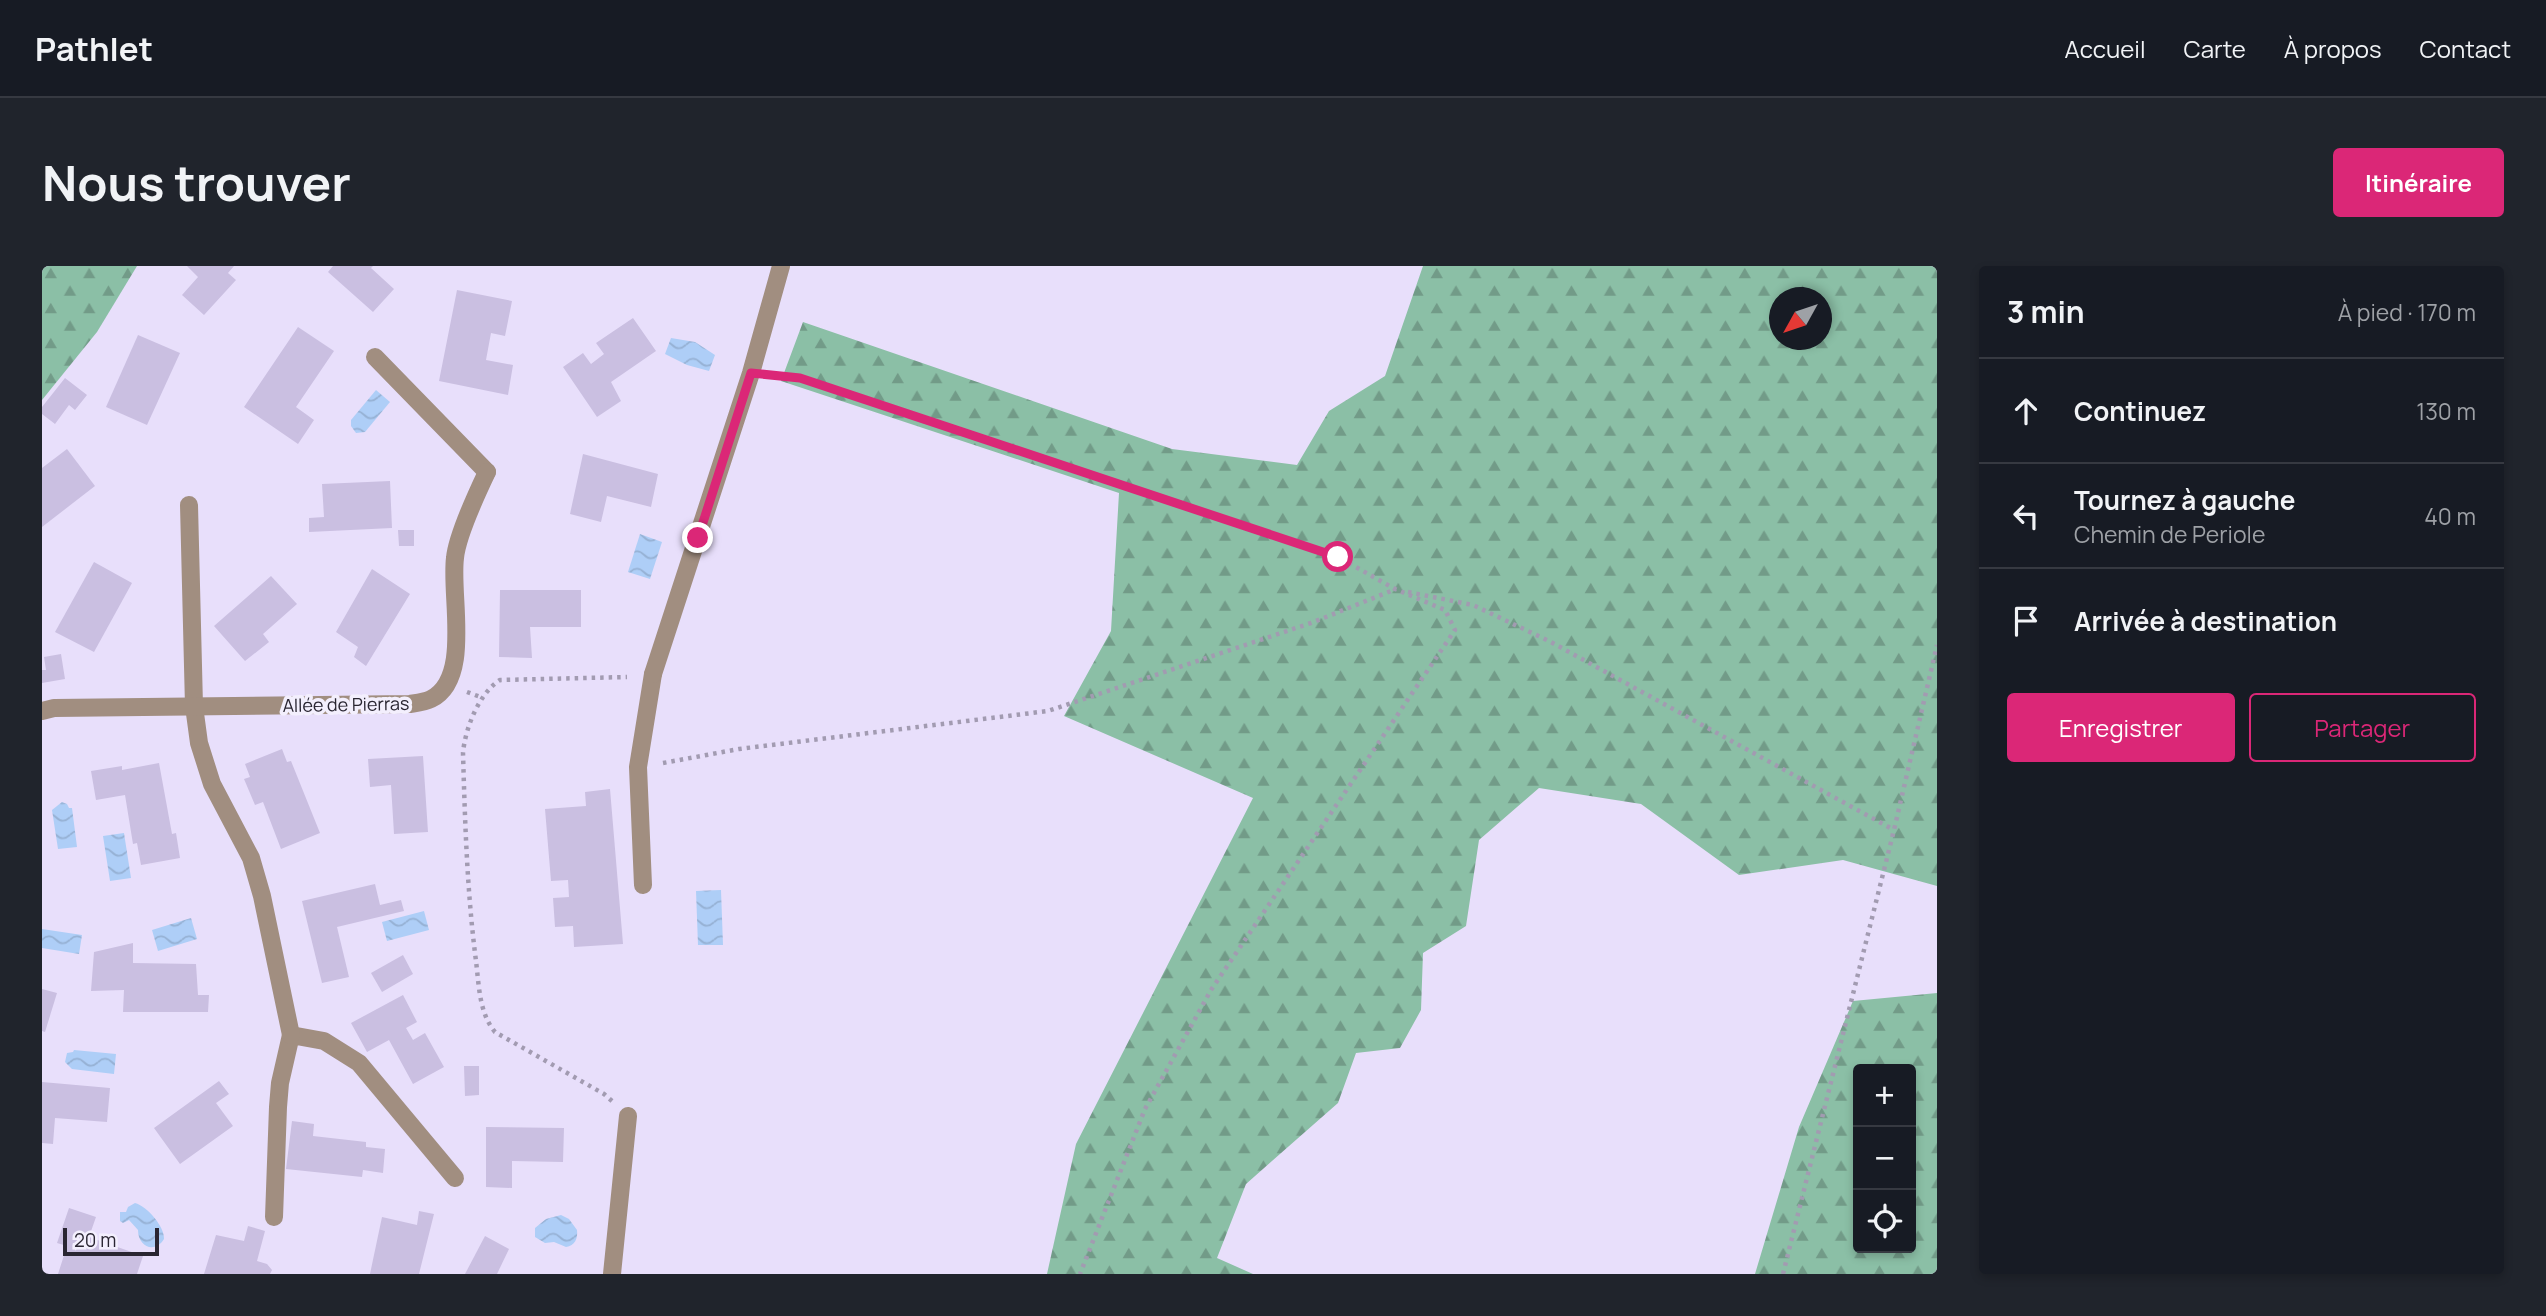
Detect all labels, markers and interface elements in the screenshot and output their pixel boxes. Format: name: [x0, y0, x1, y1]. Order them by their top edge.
text: Pathlet: [35, 26, 153, 71]
text: Accueil: [2065, 32, 2145, 65]
text: Carte: [2183, 32, 2246, 65]
text: À propos: [2284, 32, 2382, 65]
text: Contact: [2420, 32, 2511, 65]
button: Itinéraire: [2333, 148, 2504, 217]
text: Nous trouver: [42, 149, 351, 216]
north arrow: [1769, 287, 1832, 350]
text: 3 min: [2007, 291, 2085, 332]
text: À pied · 170 m: [2338, 296, 2476, 328]
icon: ahead: [2007, 392, 2045, 430]
text: Continuez: [2074, 393, 2206, 429]
text: 130 m: [2416, 395, 2476, 427]
text: Tournez à gauche: [2074, 482, 2295, 518]
icon: left: [2007, 497, 2045, 535]
text: 40 m: [2424, 500, 2476, 532]
text: Chemin de Periole: [2074, 518, 2265, 550]
route end: [682, 522, 713, 553]
route start: [1322, 541, 1353, 572]
icon: arrive: [2007, 602, 2045, 640]
text: Arrivée à destination: [2074, 603, 2337, 639]
street label: Allée de Pierras: [282, 691, 410, 717]
button: Enregistrer: [2007, 693, 2235, 762]
button: Partager: [2249, 693, 2476, 762]
map controls: [1853, 1064, 1916, 1253]
button: +: [1853, 1064, 1916, 1127]
button: −: [1853, 1127, 1916, 1190]
button: locate: [1853, 1190, 1916, 1253]
scale bar: [63, 1225, 159, 1257]
text: 20 m: [74, 1227, 116, 1253]

